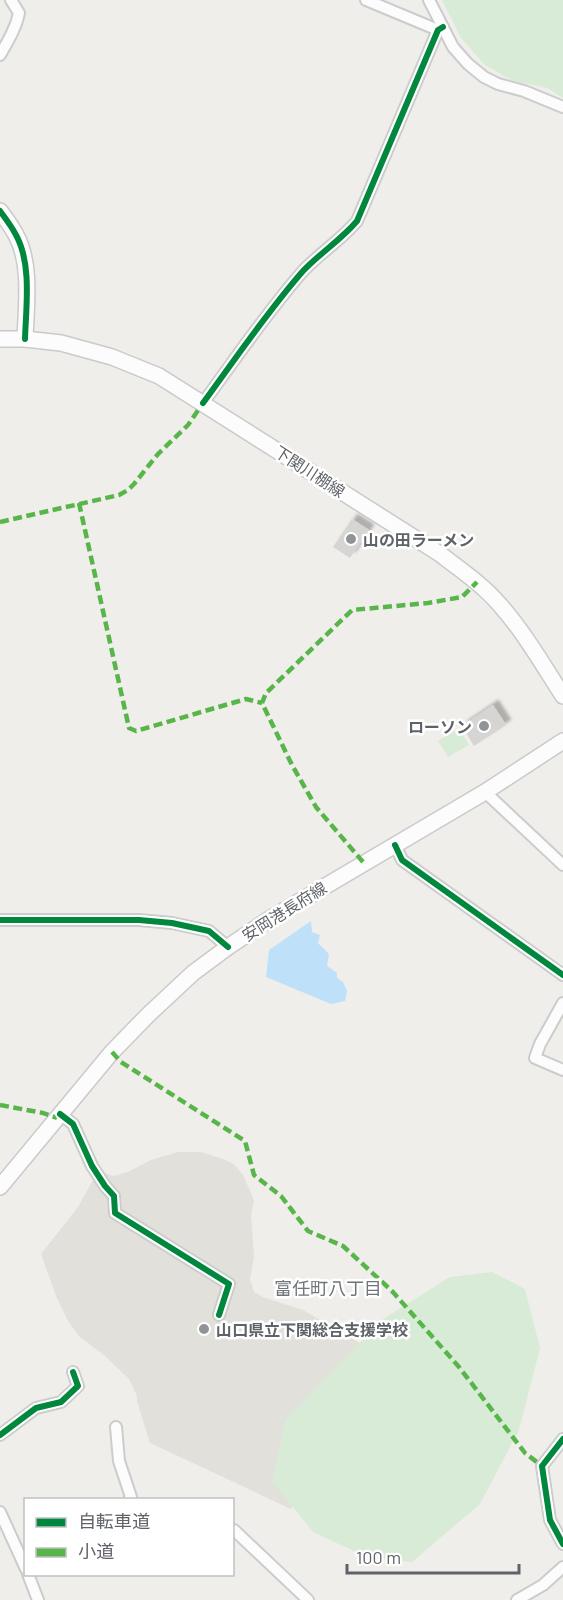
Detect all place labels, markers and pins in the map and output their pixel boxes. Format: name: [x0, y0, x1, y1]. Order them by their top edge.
place label: 山の田ラーメン: [363, 530, 474, 549]
marker: 山の田ラーメン: [344, 532, 358, 546]
place label: ローソン: [408, 717, 472, 736]
marker: ローソン: [477, 719, 491, 733]
place label: 山口県立下関総合支援学校: [216, 1320, 408, 1339]
marker: 山口県立下関総合支援学校: [197, 1322, 211, 1336]

